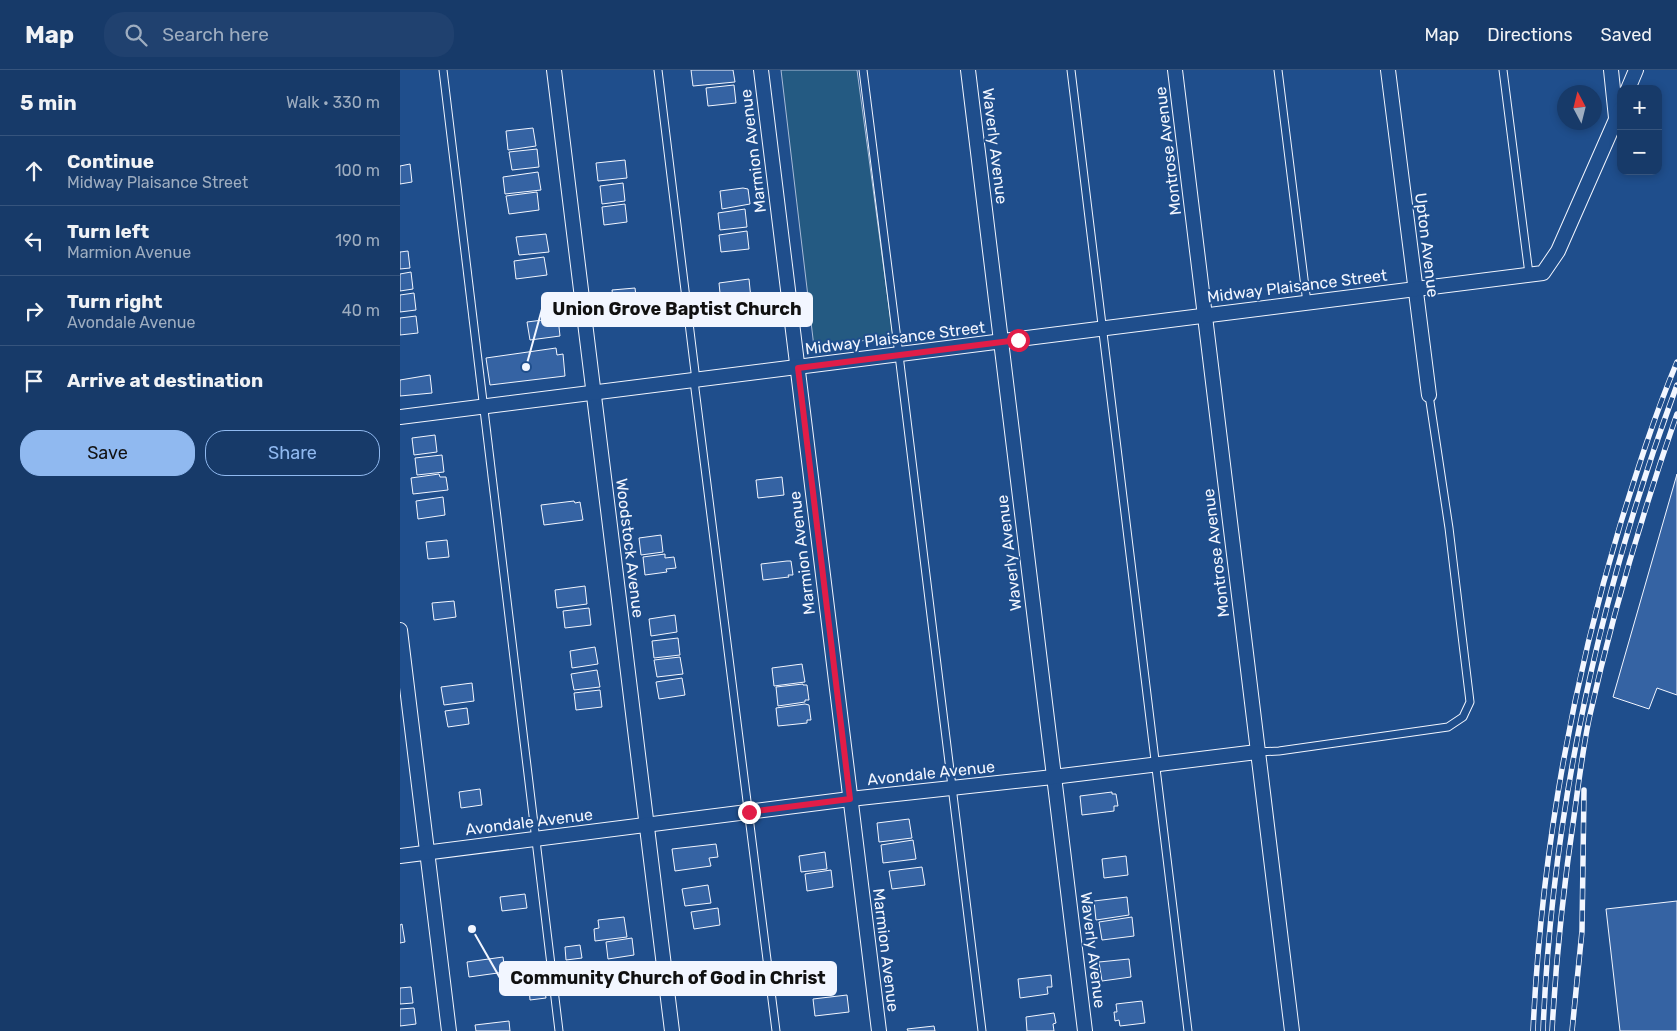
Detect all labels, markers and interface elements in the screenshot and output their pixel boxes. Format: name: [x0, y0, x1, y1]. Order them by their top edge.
search box: [104, 12, 454, 57]
text: Map: [25, 21, 74, 49]
icon: search: [122, 21, 150, 49]
text: Search here: [162, 23, 269, 46]
text: Map: [1424, 24, 1459, 46]
text: Directions: [1487, 24, 1573, 46]
text: Saved: [1601, 24, 1652, 46]
north arrow: [1557, 85, 1602, 130]
map controls: [1617, 85, 1662, 175]
button: +: [1617, 85, 1662, 130]
street label: Montrose Avenue: [1151, 86, 1185, 216]
street label: Waverly Avenue: [978, 87, 1012, 205]
street label: Marmion Avenue: [736, 88, 770, 214]
text: 5 min: [20, 90, 77, 115]
text: Walk · 330 m: [286, 93, 380, 112]
button: −: [1617, 130, 1662, 175]
text: Continue: [67, 150, 154, 173]
icon: ahead: [20, 157, 48, 185]
text: 100 m: [335, 161, 380, 180]
text: Midway Plaisance Street: [67, 173, 248, 192]
street label: Upton Avenue: [1411, 192, 1443, 298]
text: Turn left: [67, 220, 149, 243]
icon: left: [20, 227, 48, 255]
text: 190 m: [335, 231, 380, 250]
text: Marmion Avenue: [67, 243, 191, 262]
street label: Midway Plaisance Street: [1206, 266, 1388, 306]
text: Turn right: [67, 290, 162, 313]
callout: Union Grove Baptist Church: [542, 293, 812, 326]
icon: right: [20, 297, 48, 325]
text: Union Grove Baptist Church: [552, 298, 802, 320]
text: 40 m: [342, 301, 380, 320]
text: Avondale Avenue: [67, 313, 195, 332]
street label: Midway Plaisance Street: [804, 318, 986, 358]
route start: [1007, 329, 1030, 352]
icon: arrive: [20, 367, 48, 395]
text: Arrive at destination: [67, 369, 263, 392]
button: Save: [20, 430, 195, 476]
button: Share: [205, 430, 380, 476]
street label: Woodstock Avenue: [612, 477, 648, 619]
street label: Montrose Avenue: [1199, 488, 1233, 618]
street label: Marmion Avenue: [785, 490, 819, 616]
street label: Waverly Avenue: [992, 494, 1026, 612]
street label: Avondale Avenue: [866, 757, 996, 789]
route end: [738, 801, 761, 824]
street label: Avondale Avenue: [464, 805, 594, 839]
street label: Marmion Avenue: [869, 887, 903, 1013]
street label: Waverly Avenue: [1076, 891, 1110, 1009]
callout: Community Church of God in Christ: [500, 962, 836, 995]
text: Community Church of God in Christ: [510, 967, 826, 989]

